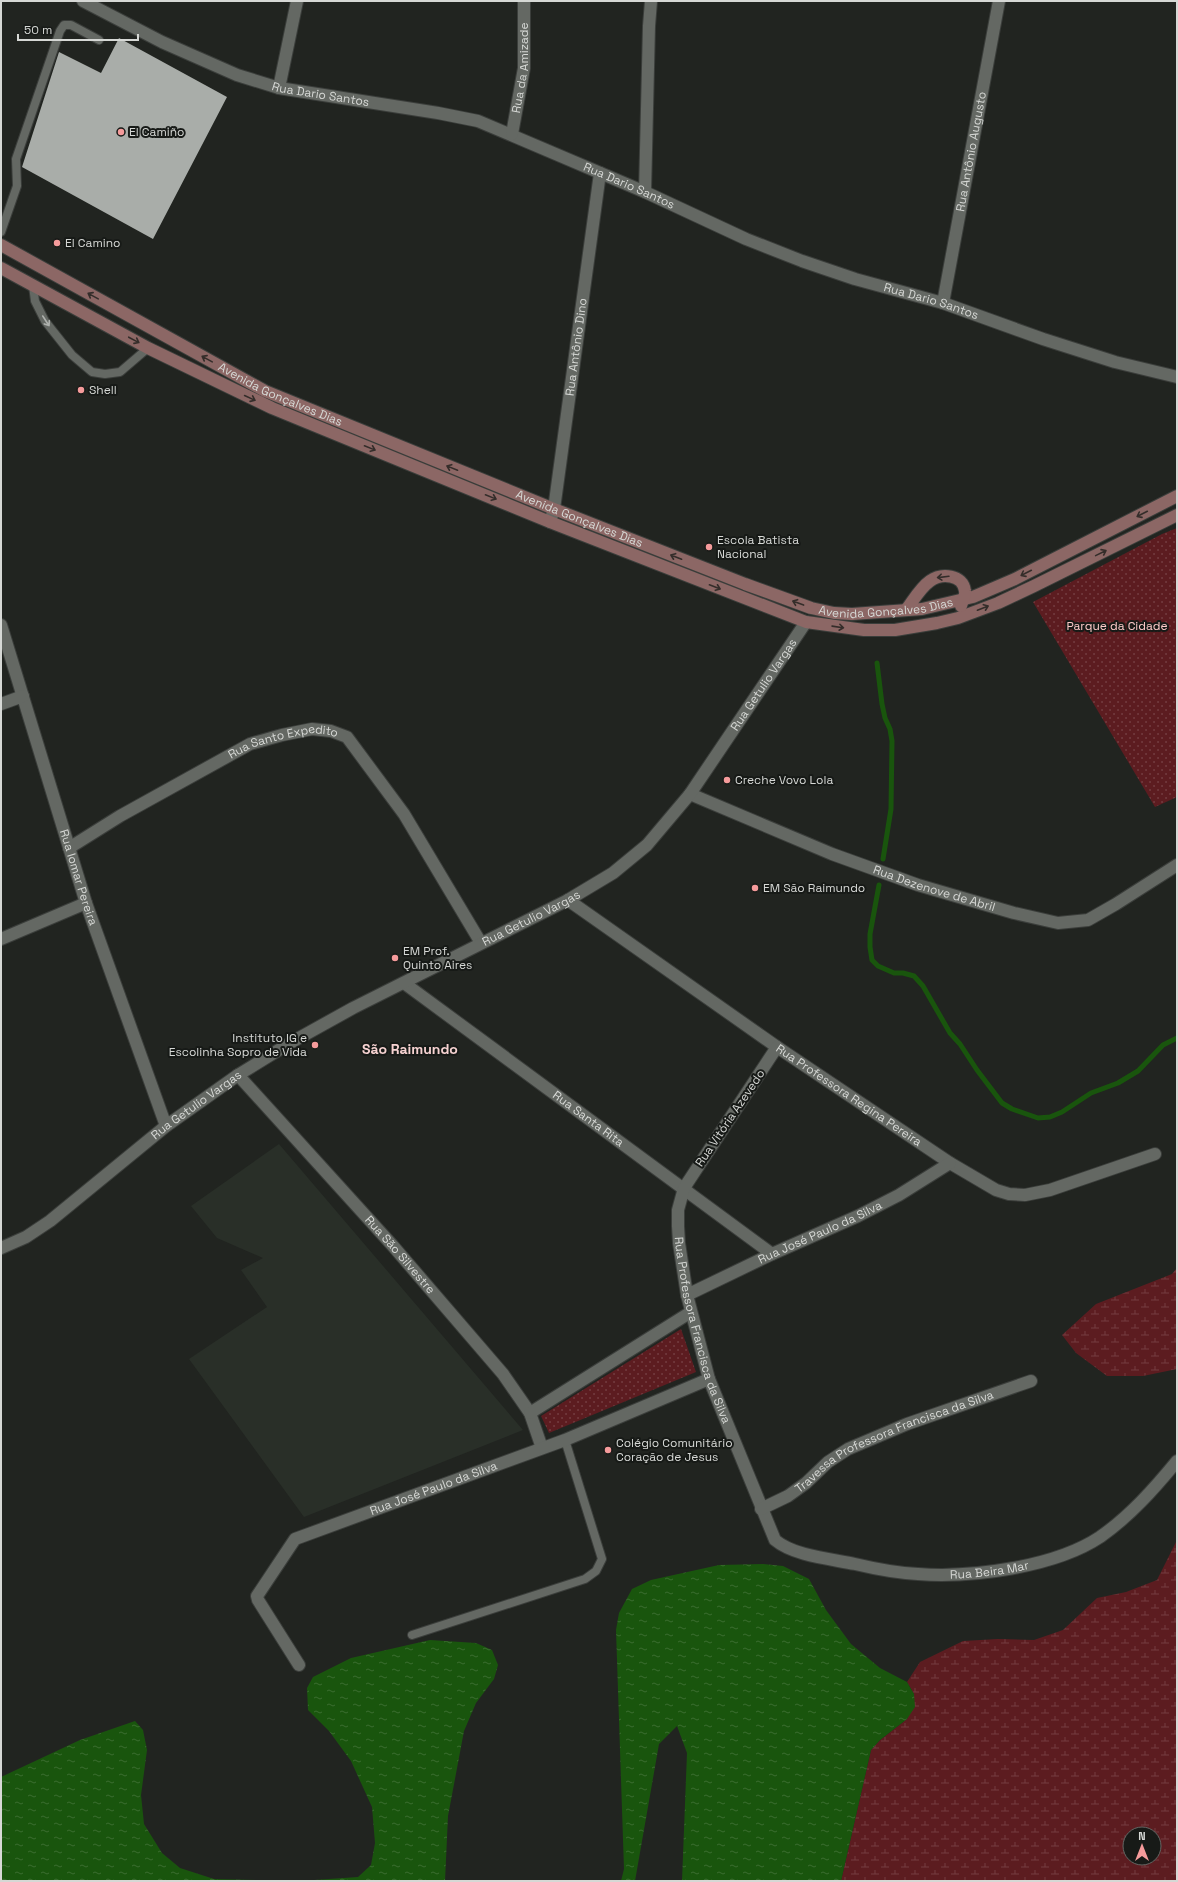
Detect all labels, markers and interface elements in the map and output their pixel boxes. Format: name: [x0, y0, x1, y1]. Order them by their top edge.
scale bar: [18, 16, 138, 42]
text: 50 m: [24, 22, 52, 38]
street label: Rua da Amizade: [508, 22, 532, 114]
street label: Rua Dario Santos: [270, 78, 370, 110]
street label: Rua Antônio Augusto: [952, 90, 990, 213]
place label: El Camiño: [129, 124, 184, 140]
marker: El Camiño: [116, 127, 126, 137]
street label: Rua Dario Santos: [581, 159, 677, 213]
place label: El Camino: [65, 235, 120, 251]
marker: El Camino: [52, 238, 62, 248]
street label: Rua Dario Santos: [882, 279, 981, 323]
one-way arrow: [87, 292, 99, 299]
street label: Rua Antônio Dino: [562, 297, 591, 397]
one-way arrow: [42, 316, 50, 327]
one-way arrow: [128, 337, 140, 345]
one-way arrow: [201, 354, 213, 362]
street label: Avenida Gonçalves Dias: [215, 359, 345, 430]
place label: Shell: [89, 382, 117, 398]
marker: Shell: [76, 385, 86, 395]
one-way arrow: [244, 395, 256, 402]
one-way arrow: [364, 444, 376, 452]
one-way arrow: [446, 463, 458, 471]
street label: Avenida Gonçalves Dias: [513, 486, 645, 551]
one-way arrow: [484, 493, 496, 501]
one-way arrow: [1136, 510, 1148, 518]
place label: Escola Batista Nacional: [717, 532, 799, 562]
marker: Escola Batista Nacional: [704, 542, 714, 552]
one-way arrow: [1095, 549, 1107, 556]
one-way arrow: [671, 552, 683, 560]
one-way arrow: [1021, 570, 1033, 577]
one-way arrow: [937, 573, 950, 581]
one-way arrow: [708, 583, 720, 591]
street label: Avenida Gonçalves Dias: [817, 594, 955, 622]
one-way arrow: [792, 599, 805, 606]
one-way arrow: [977, 604, 989, 612]
park label: Parque da Cidade: [1066, 618, 1168, 634]
one-way arrow: [831, 623, 844, 631]
street label: Rua Getulio Vargas: [727, 636, 800, 734]
street label: Rua Santo Expedito: [225, 721, 341, 763]
place label: Creche Vovo Lola: [735, 772, 833, 788]
marker: Creche Vovo Lola: [722, 775, 732, 785]
street label: Rua Iomar Pereira: [56, 827, 101, 928]
street label: Rua Dezenove de Abril: [871, 861, 997, 915]
place label: EM São Raimundo: [763, 880, 865, 896]
marker: EM São Raimundo: [750, 883, 760, 893]
street label: Rua Getulio Vargas: [479, 886, 583, 950]
place label: EM Prof. Quinto Aires: [403, 943, 472, 973]
marker: EM Prof. Quinto Aires: [390, 953, 400, 963]
place label: Instituto IG e Escolinha Sopro de Vida: [169, 1030, 307, 1060]
marker: Instituto IG e Escolinha Sopro de Vida: [310, 1040, 320, 1050]
district label: São Raimundo: [362, 1040, 458, 1058]
street label: Rua Professora Regina Pereira: [773, 1040, 925, 1150]
street label: Rua Vitória Azevedo: [691, 1066, 769, 1170]
street label: Rua Getulio Vargas: [148, 1067, 245, 1143]
street label: Rua Santa Rita: [549, 1087, 627, 1150]
street label: Rua José Paulo da Silva: [755, 1197, 885, 1268]
street label: Rua São Silvestre: [361, 1212, 439, 1297]
street label: Rua Professora Francisca da Silva: [671, 1236, 734, 1426]
street label: Travessa Professora Francisca da Silva: [792, 1387, 996, 1496]
place label: Colégio Comunitário Coração de Jesus: [616, 1435, 733, 1465]
marker: Colégio Comunitário Coração de Jesus: [603, 1445, 613, 1455]
street label: Rua José Paulo da Silva: [368, 1458, 500, 1519]
street label: Rua Beira Mar: [950, 1557, 1031, 1583]
north arrow: [1122, 1826, 1162, 1866]
text: N: [1138, 1829, 1146, 1843]

